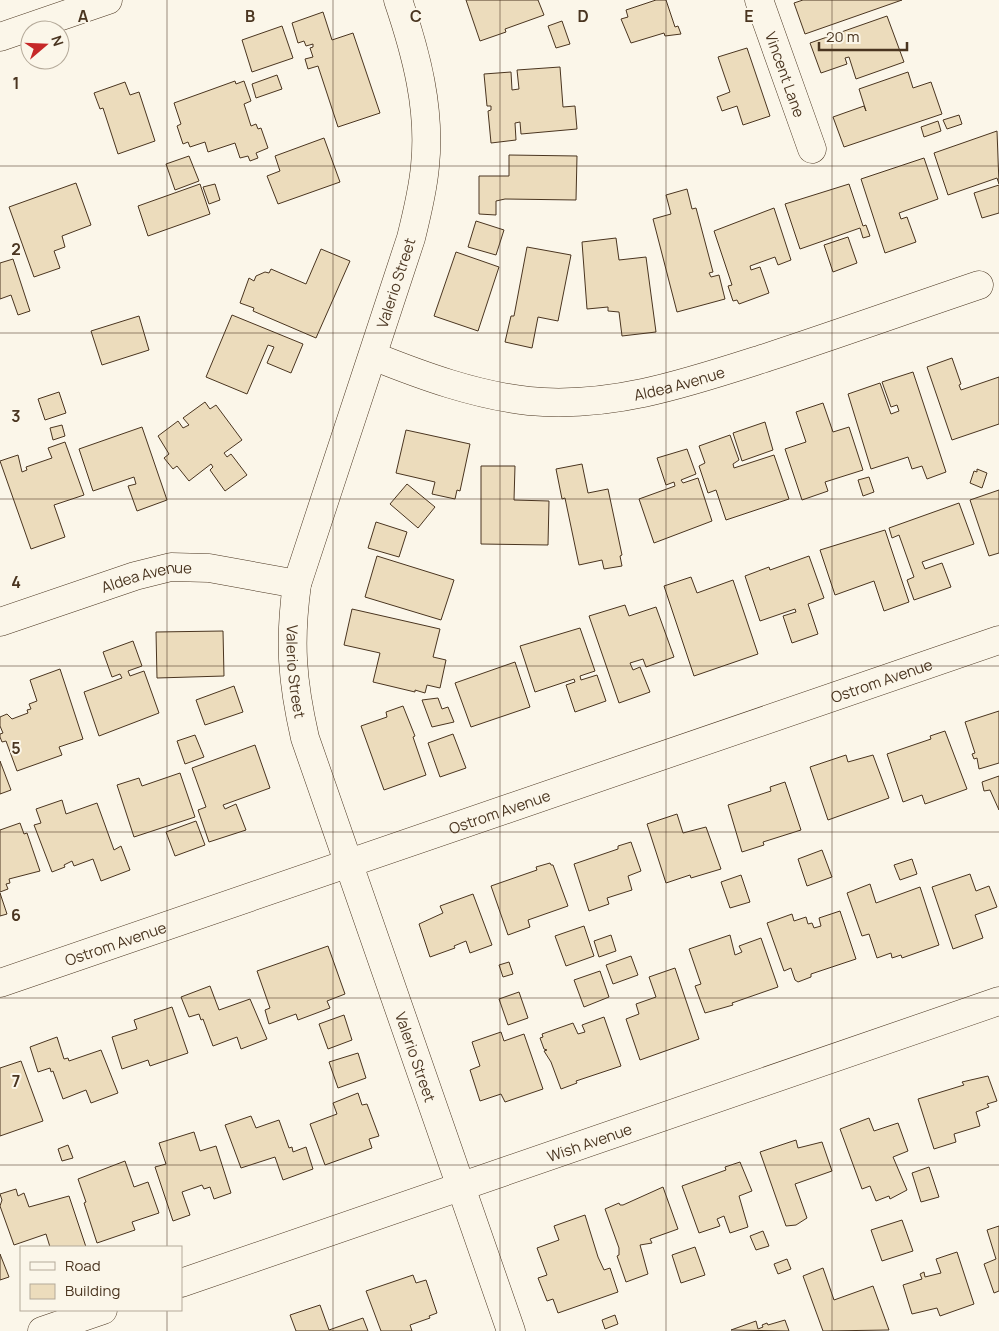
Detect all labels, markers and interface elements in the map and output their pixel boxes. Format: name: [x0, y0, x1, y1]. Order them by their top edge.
text: A: [78, 5, 89, 27]
text: B: [245, 5, 255, 27]
text: C: [410, 5, 422, 27]
text: D: [577, 5, 589, 27]
text: E: [744, 5, 754, 27]
north arrow: [20, 20, 70, 70]
scale bar: [819, 20, 906, 52]
text: 20 m: [826, 26, 859, 47]
street label: Vincent Lane: [761, 29, 810, 120]
text: N: [47, 33, 68, 48]
text: 1: [12, 72, 20, 94]
street label: Valerio Street: [372, 235, 420, 331]
text: 2: [11, 238, 21, 260]
street label: Aldea Avenue: [632, 361, 727, 405]
text: 3: [11, 405, 21, 427]
street label: Aldea Avenue: [98, 556, 192, 597]
text: 4: [11, 571, 21, 593]
street label: Valerio Street: [282, 624, 311, 720]
street label: Ostrom Avenue: [828, 653, 935, 707]
text: 5: [11, 737, 21, 759]
street label: Ostrom Avenue: [446, 784, 553, 839]
text: 6: [11, 904, 21, 926]
street label: Ostrom Avenue: [62, 916, 169, 971]
street label: Valerio Street: [390, 1009, 441, 1105]
text: 7: [12, 1070, 20, 1092]
street label: Wish Avenue: [544, 1118, 635, 1167]
legend: [20, 1246, 182, 1311]
text: Road: [65, 1255, 101, 1276]
text: Building: [65, 1280, 120, 1301]

